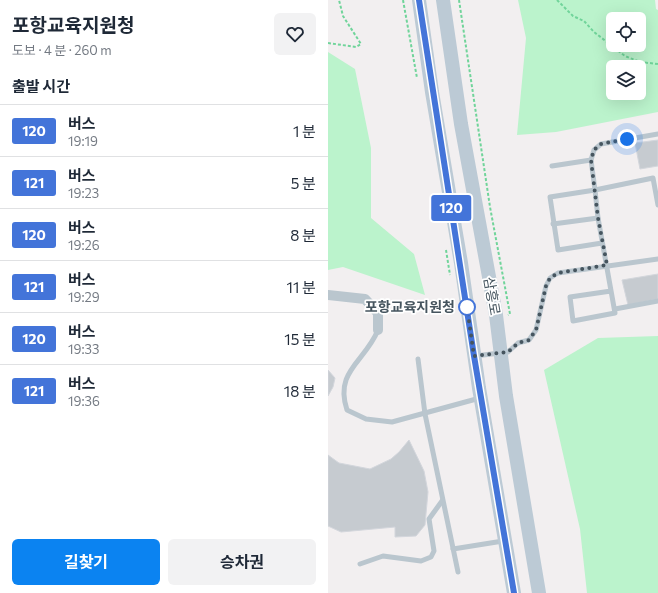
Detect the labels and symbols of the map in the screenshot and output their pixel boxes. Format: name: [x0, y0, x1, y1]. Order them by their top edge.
your location: [617, 129, 637, 149]
line badge: 120: [428, 195, 474, 221]
street label: 삼흥로: [481, 275, 504, 317]
place label: 포항교육지원청: [365, 298, 455, 315]
marker: 포항교육지원청: [458, 298, 476, 316]

